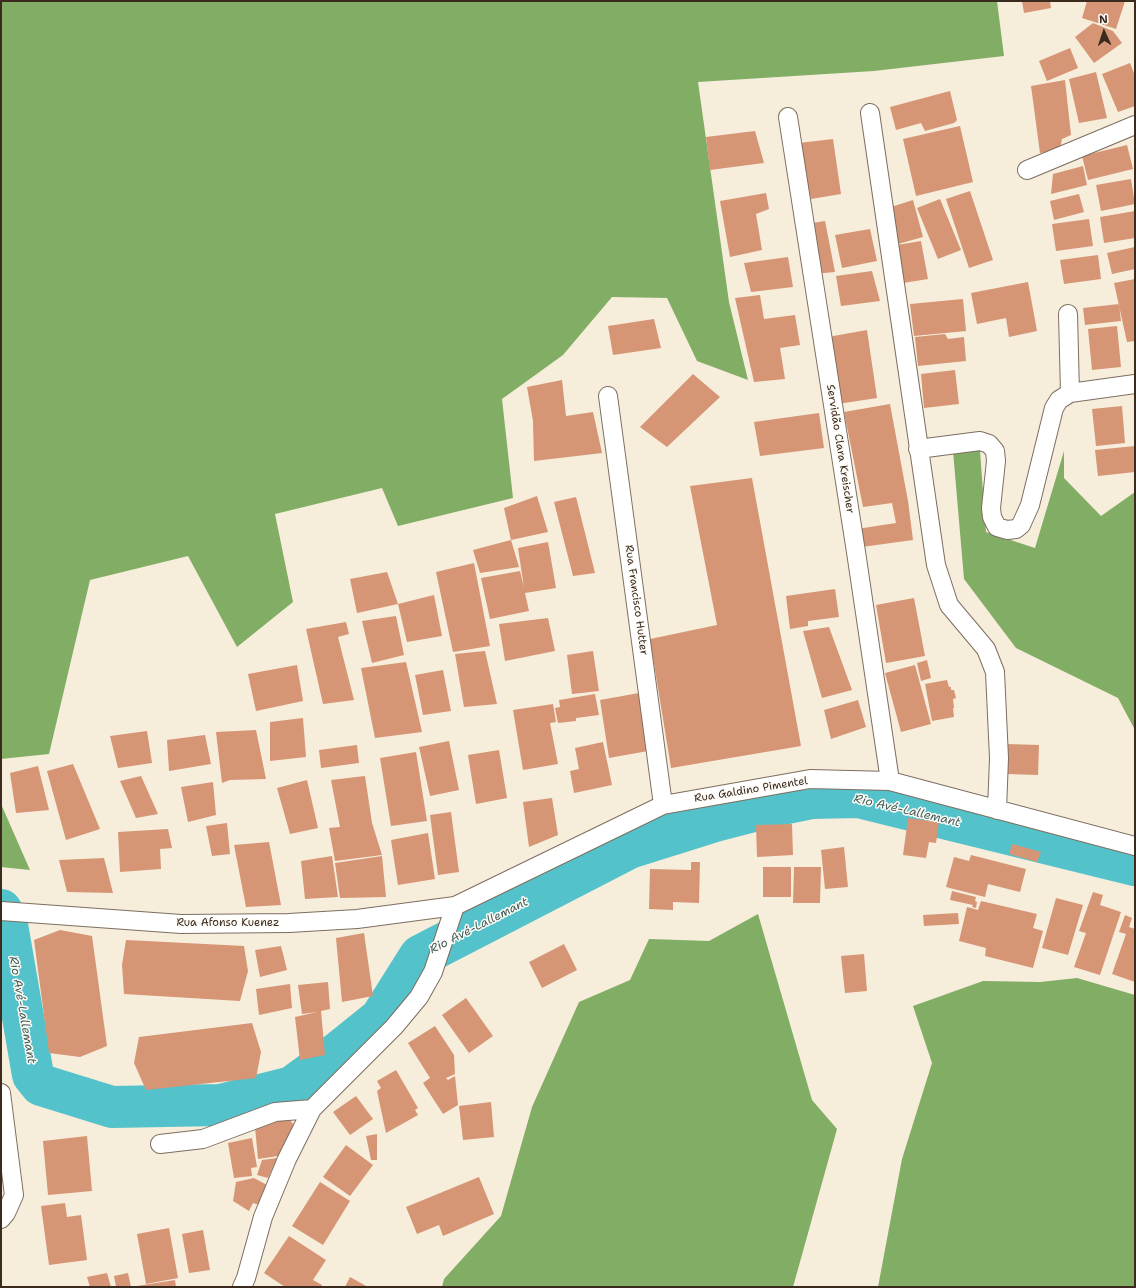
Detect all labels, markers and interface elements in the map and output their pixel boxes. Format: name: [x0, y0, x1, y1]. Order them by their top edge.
north arrow: [1084, 12, 1124, 52]
text: N: [1099, 12, 1108, 27]
street label: Servidão Clara Kreischer: [823, 383, 857, 515]
street label: Rua Francisco Hutter: [622, 544, 650, 656]
street label: Rua Galdino Pimentel: [693, 775, 809, 805]
water label: Rio Avé‐Lallemant: [852, 792, 962, 830]
water label: Rio Avé‐Lallemant: [427, 895, 531, 957]
street label: Rua Afonso Kuenez: [176, 916, 280, 930]
water label: Rio Avé‐Lallemant: [5, 955, 39, 1065]

